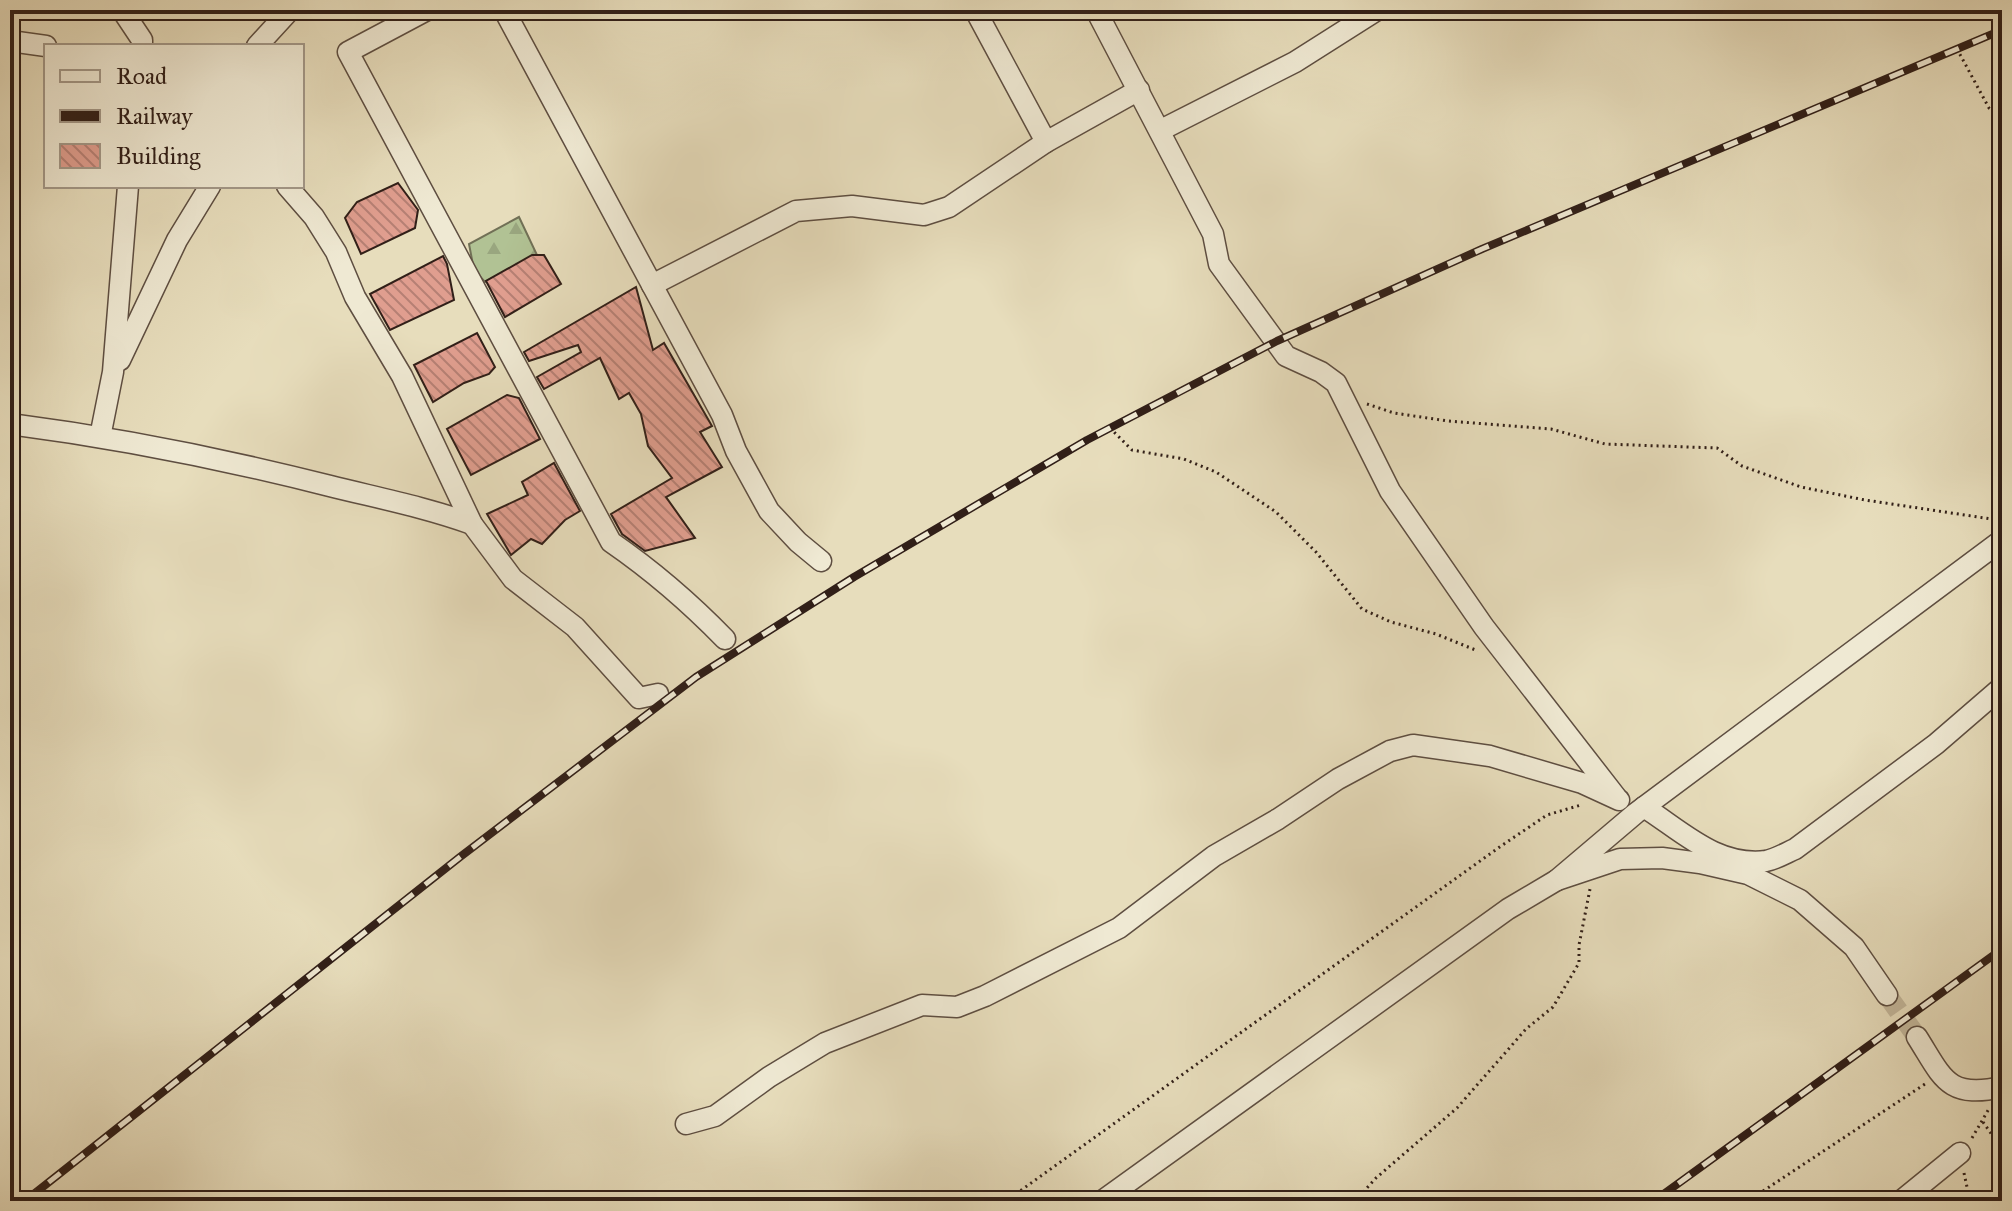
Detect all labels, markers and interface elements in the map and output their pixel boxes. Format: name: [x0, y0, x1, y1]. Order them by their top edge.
legend: [44, 44, 304, 188]
text: Road: [116, 61, 167, 91]
text: Railway: [116, 101, 193, 131]
text: Building: [116, 141, 201, 171]

